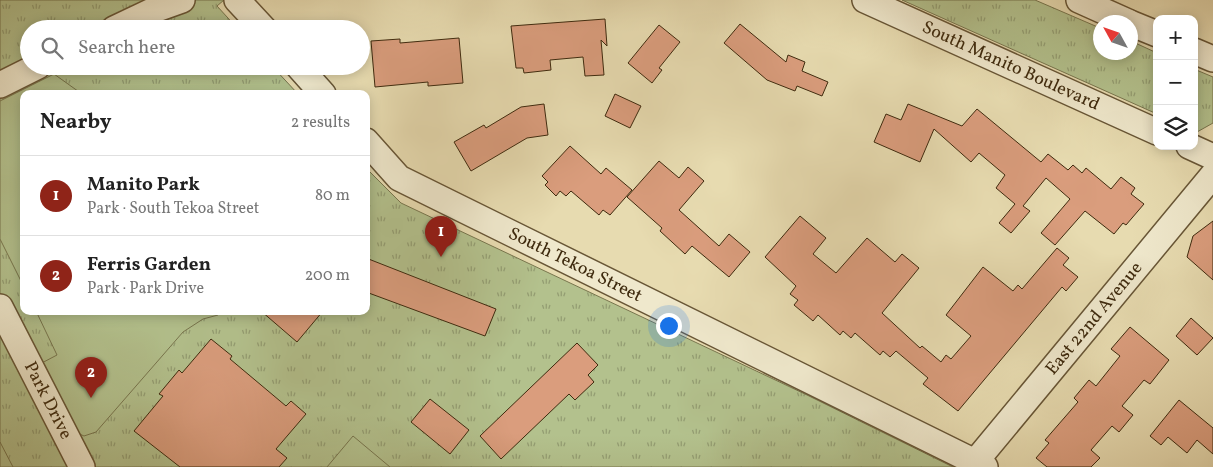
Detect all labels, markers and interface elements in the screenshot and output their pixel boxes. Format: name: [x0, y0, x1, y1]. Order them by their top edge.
street label: South Manito Boulevard: [918, 15, 1104, 117]
north arrow: [1093, 15, 1138, 60]
map controls: [1153, 15, 1198, 150]
button: +: [1153, 15, 1198, 60]
search box: [20, 20, 370, 75]
icon: search: [38, 34, 66, 62]
text: Search here: [78, 35, 175, 61]
button: −: [1153, 60, 1198, 105]
button: layers: [1153, 105, 1198, 150]
text: Nearby: [40, 108, 111, 137]
text: 2 results: [291, 112, 350, 134]
text: Manito Park: [87, 172, 200, 198]
text: 1: [53, 185, 59, 207]
text: 80 m: [315, 185, 350, 207]
text: Park · South Tekoa Street: [87, 198, 259, 220]
pin: 1: [425, 216, 457, 257]
street label: South Tekoa Street: [504, 221, 646, 309]
text: Ferris Garden: [87, 252, 211, 278]
street label: East 22nd Avenue: [1040, 257, 1148, 381]
text: 2: [52, 265, 60, 287]
text: 200 m: [305, 265, 350, 287]
text: Park · Park Drive: [87, 278, 204, 300]
your location: [656, 313, 682, 339]
street label: Park Drive: [18, 357, 78, 444]
pin: 2: [75, 357, 107, 398]

